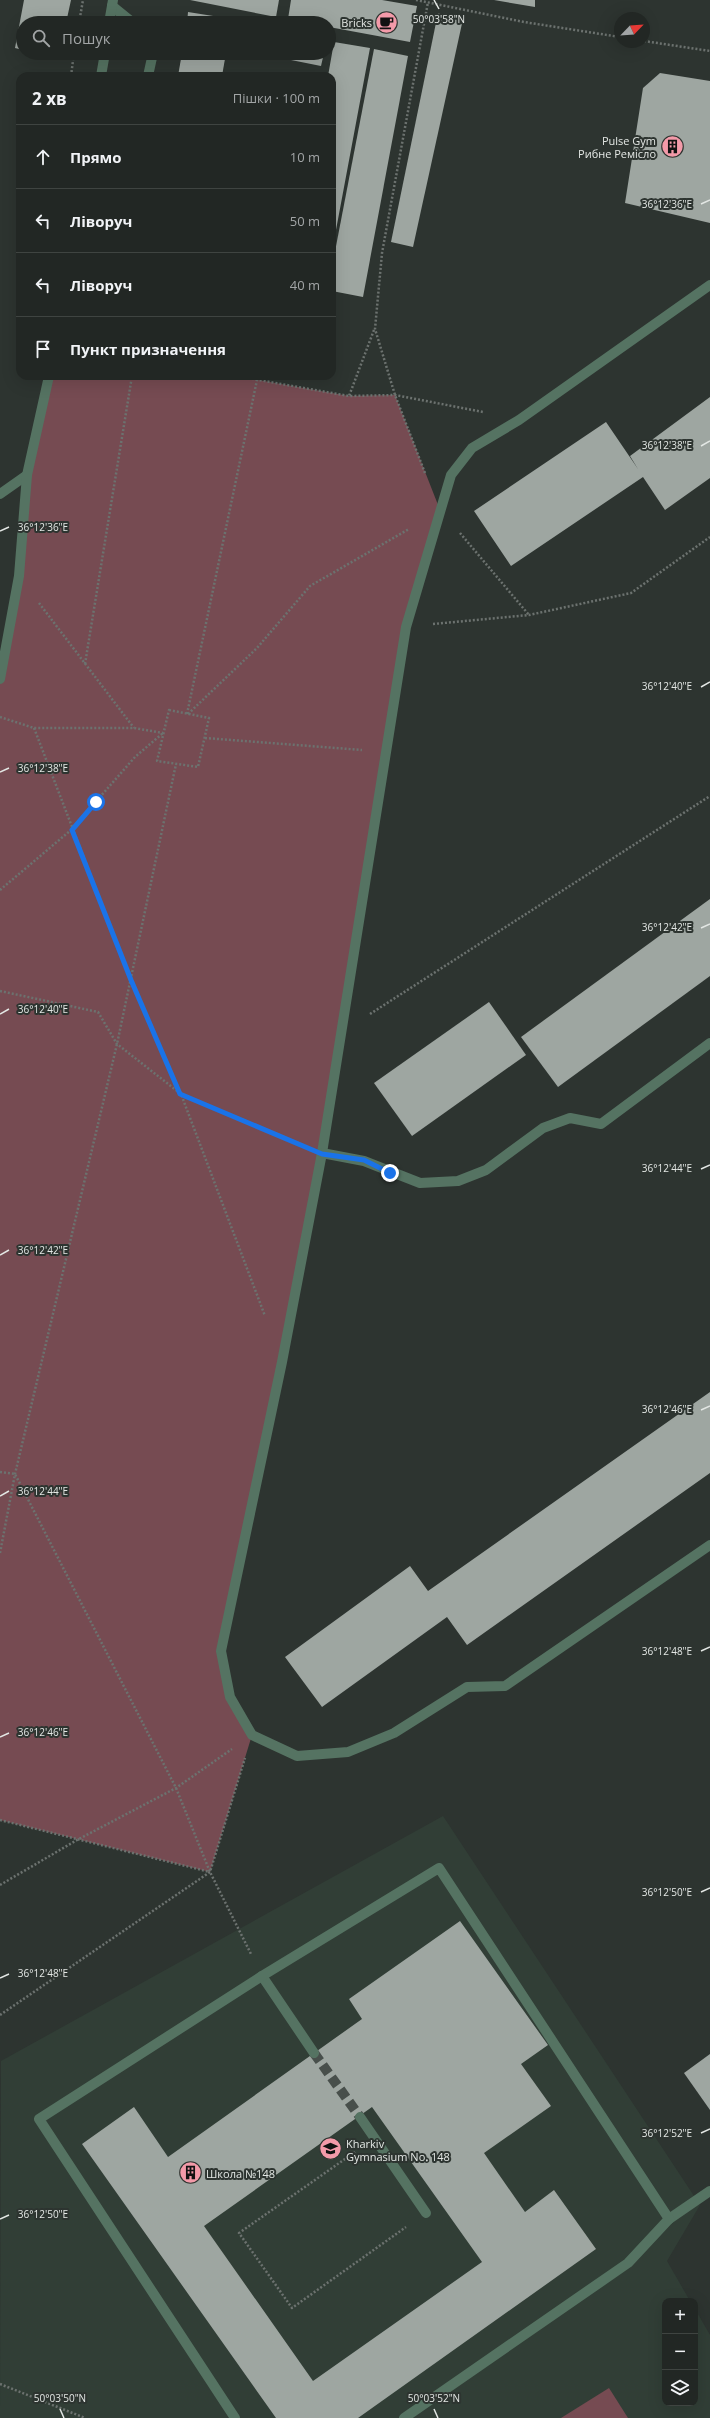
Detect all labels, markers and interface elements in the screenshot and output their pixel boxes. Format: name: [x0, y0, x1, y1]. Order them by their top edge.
cafe icon: Bricks: [374, 9, 400, 35]
text: 50°03'58"N: [413, 12, 465, 26]
north arrow: [614, 12, 650, 48]
place label: Bricks: [341, 15, 372, 30]
search box: [16, 16, 336, 60]
icon: search: [30, 27, 52, 49]
text: Пошук: [62, 28, 111, 48]
text: 2 хв: [32, 87, 67, 110]
text: Пішки · 100 m: [233, 89, 320, 107]
place label: Pulse Gym Рибне Ремісло: [578, 133, 656, 161]
building icon: Pulse Gym Рибне Ремісло: [659, 133, 685, 159]
icon: ahead: [32, 146, 54, 168]
text: Прямо: [70, 147, 122, 167]
text: 10 m: [290, 148, 320, 166]
text: 36°12'36"E: [642, 197, 692, 211]
icon: left: [32, 210, 54, 232]
text: Ліворуч: [70, 211, 132, 231]
text: 50 m: [290, 212, 320, 230]
icon: left: [32, 274, 54, 296]
text: Ліворуч: [70, 275, 132, 295]
text: 40 m: [290, 276, 320, 294]
icon: arrive: [32, 338, 54, 360]
text: Пункт призначення: [70, 339, 226, 359]
text: 36°12'38"E: [642, 438, 692, 452]
text: 36°12'36"E: [18, 520, 68, 534]
text: 36°12'40"E: [642, 679, 692, 693]
text: 36°12'38"E: [18, 761, 68, 775]
route start: [87, 793, 105, 811]
text: 36°12'42"E: [642, 920, 692, 934]
text: 36°12'40"E: [18, 1002, 68, 1016]
text: 36°12'44"E: [642, 1161, 692, 1175]
route end: [381, 1164, 399, 1182]
text: 36°12'42"E: [18, 1243, 68, 1257]
text: 36°12'46"E: [642, 1402, 692, 1416]
text: 36°12'44"E: [18, 1484, 68, 1498]
text: 36°12'48"E: [642, 1644, 692, 1658]
text: 36°12'46"E: [18, 1725, 68, 1739]
text: 36°12'50"E: [642, 1885, 692, 1899]
text: 36°12'48"E: [18, 1966, 68, 1980]
text: 36°12'52"E: [642, 2126, 692, 2140]
school or university icon: Kharkiv Gymnasium No. 148: [318, 2136, 344, 2162]
place label: Kharkiv Gymnasium No. 148: [346, 2136, 450, 2164]
building icon: Школа №148: [178, 2160, 204, 2186]
place label: Школа №148: [206, 2166, 275, 2181]
text: 36°12'50"E: [18, 2207, 68, 2221]
map controls: [662, 2298, 698, 2406]
button: +: [662, 2298, 698, 2334]
button: −: [662, 2334, 698, 2370]
button: layers: [662, 2370, 698, 2406]
text: 50°03'50"N: [34, 2391, 86, 2405]
text: 50°03'52"N: [408, 2391, 460, 2405]

